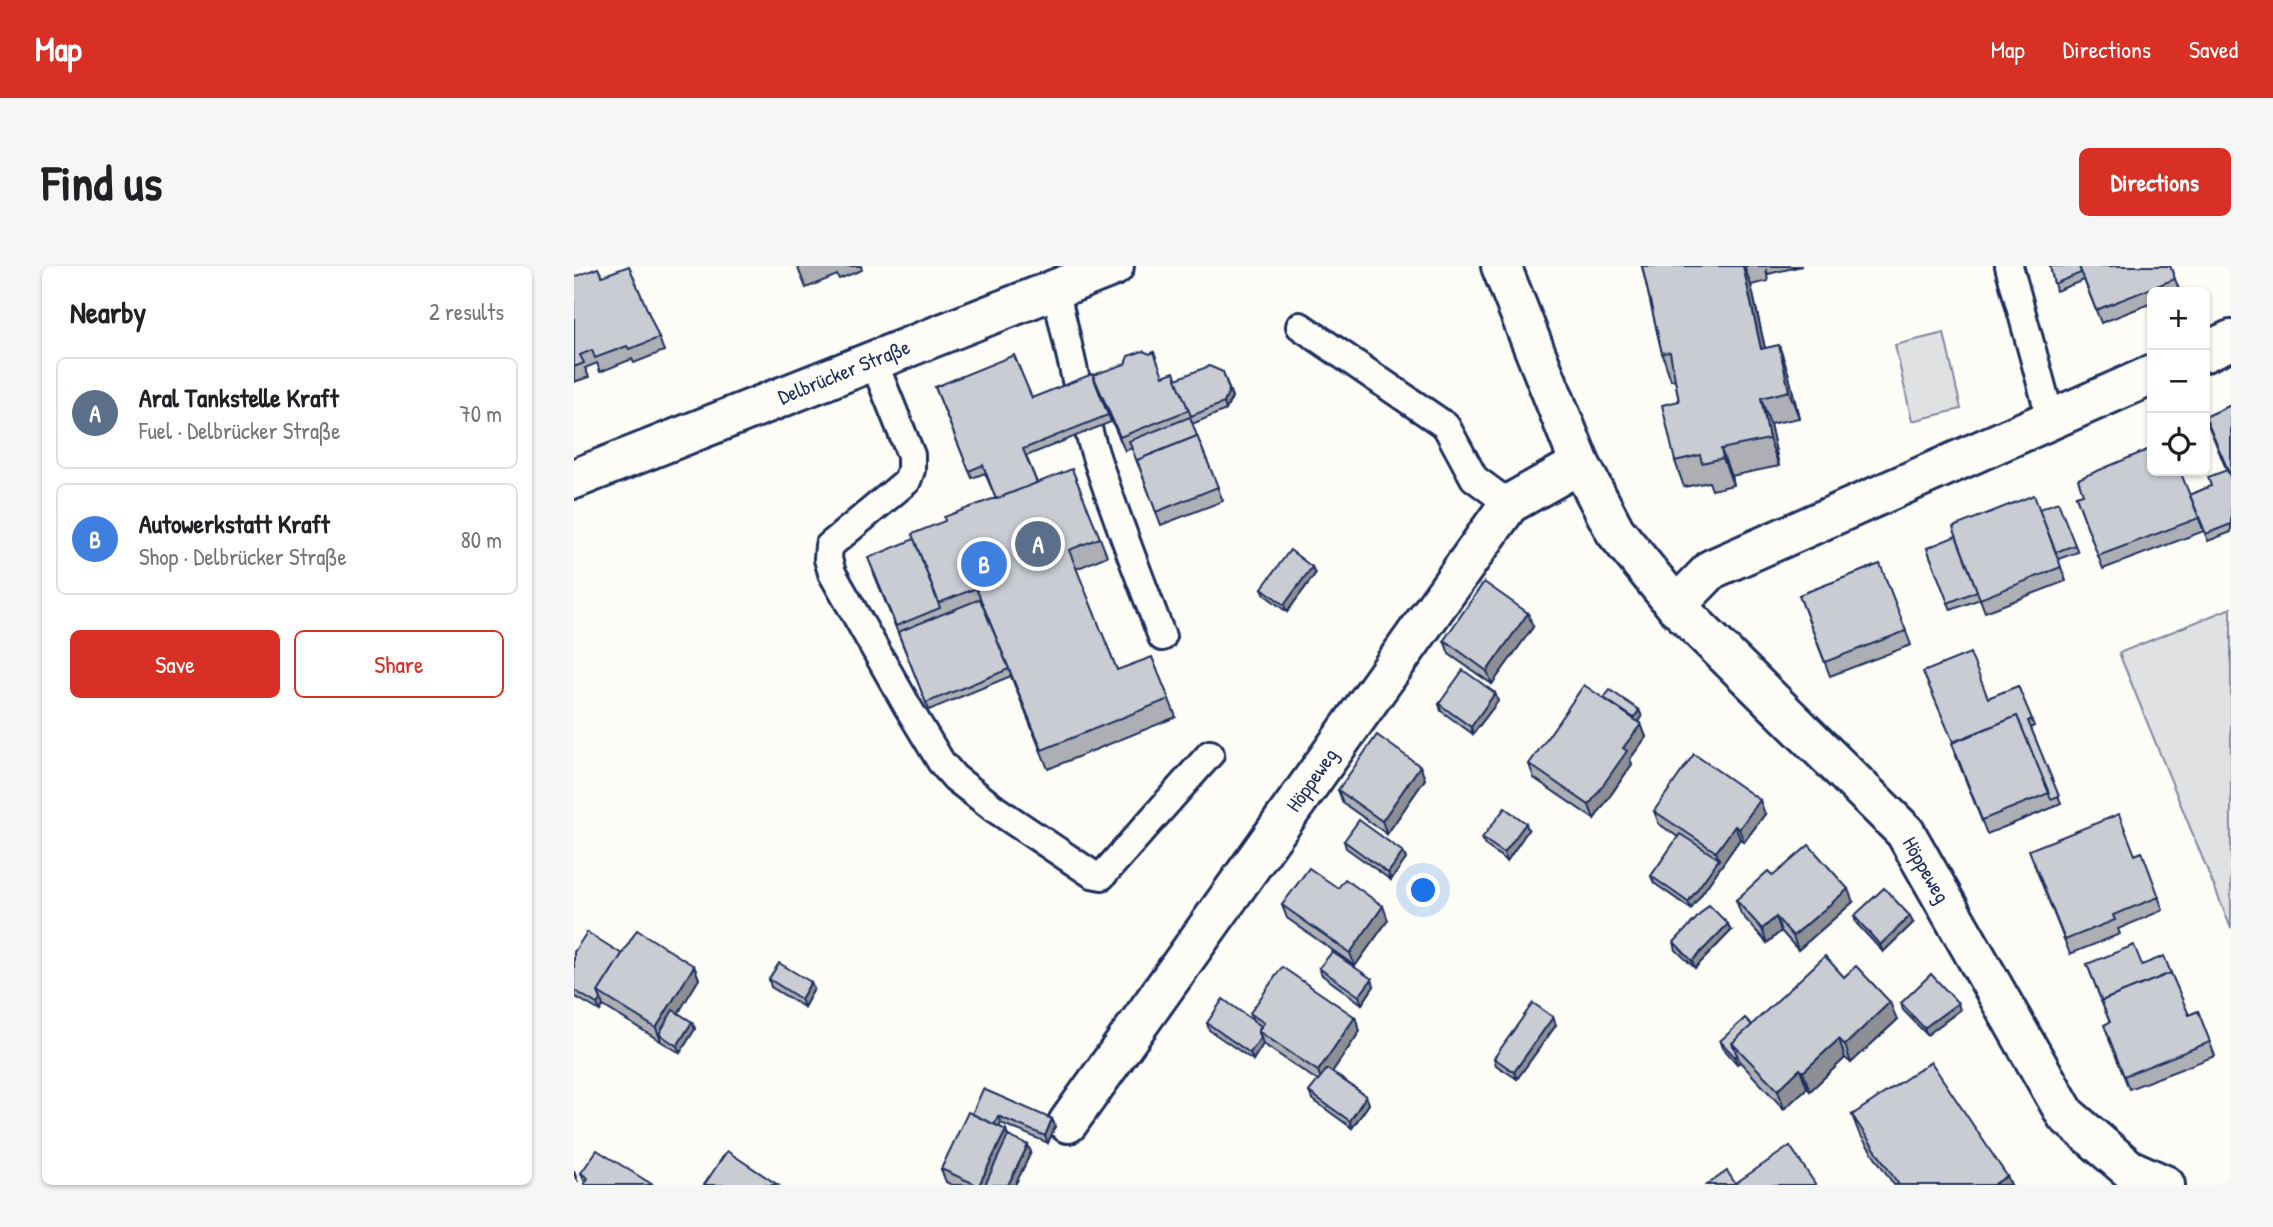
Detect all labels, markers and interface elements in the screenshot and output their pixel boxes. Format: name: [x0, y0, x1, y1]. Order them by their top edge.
text: Map: [35, 27, 82, 71]
text: Map: [1991, 33, 2025, 65]
text: Directions: [2063, 33, 2151, 65]
text: Saved: [2189, 33, 2238, 65]
button: Directions: [2079, 148, 2231, 216]
text: Find us: [42, 149, 162, 215]
map controls: [2147, 287, 2210, 476]
button: +: [2147, 287, 2210, 350]
text: Nearby: [70, 292, 146, 332]
text: 2 results: [429, 296, 504, 327]
street label: Delbrücker Straße: [774, 332, 914, 411]
button: −: [2147, 350, 2210, 413]
text: Aral Tankstelle Kraft: [139, 380, 339, 415]
text: A: [89, 398, 101, 429]
text: 70 m: [459, 398, 502, 429]
button: locate: [2147, 413, 2210, 476]
text: Fuel · Delbrücker Straße: [139, 415, 340, 446]
text: Autowerkstatt Kraft: [139, 506, 330, 541]
pin: A: [1015, 518, 1061, 570]
text: B: [89, 524, 101, 555]
text: 80 m: [461, 524, 502, 555]
pin: B: [961, 538, 1007, 590]
text: Shop · Delbrücker Straße: [139, 541, 347, 572]
button: Save: [70, 630, 280, 698]
button: Share: [294, 630, 504, 698]
street label: Höppeweg: [1279, 742, 1344, 818]
street label: Höppeweg: [1896, 831, 1957, 908]
your location: [1406, 873, 1440, 907]

